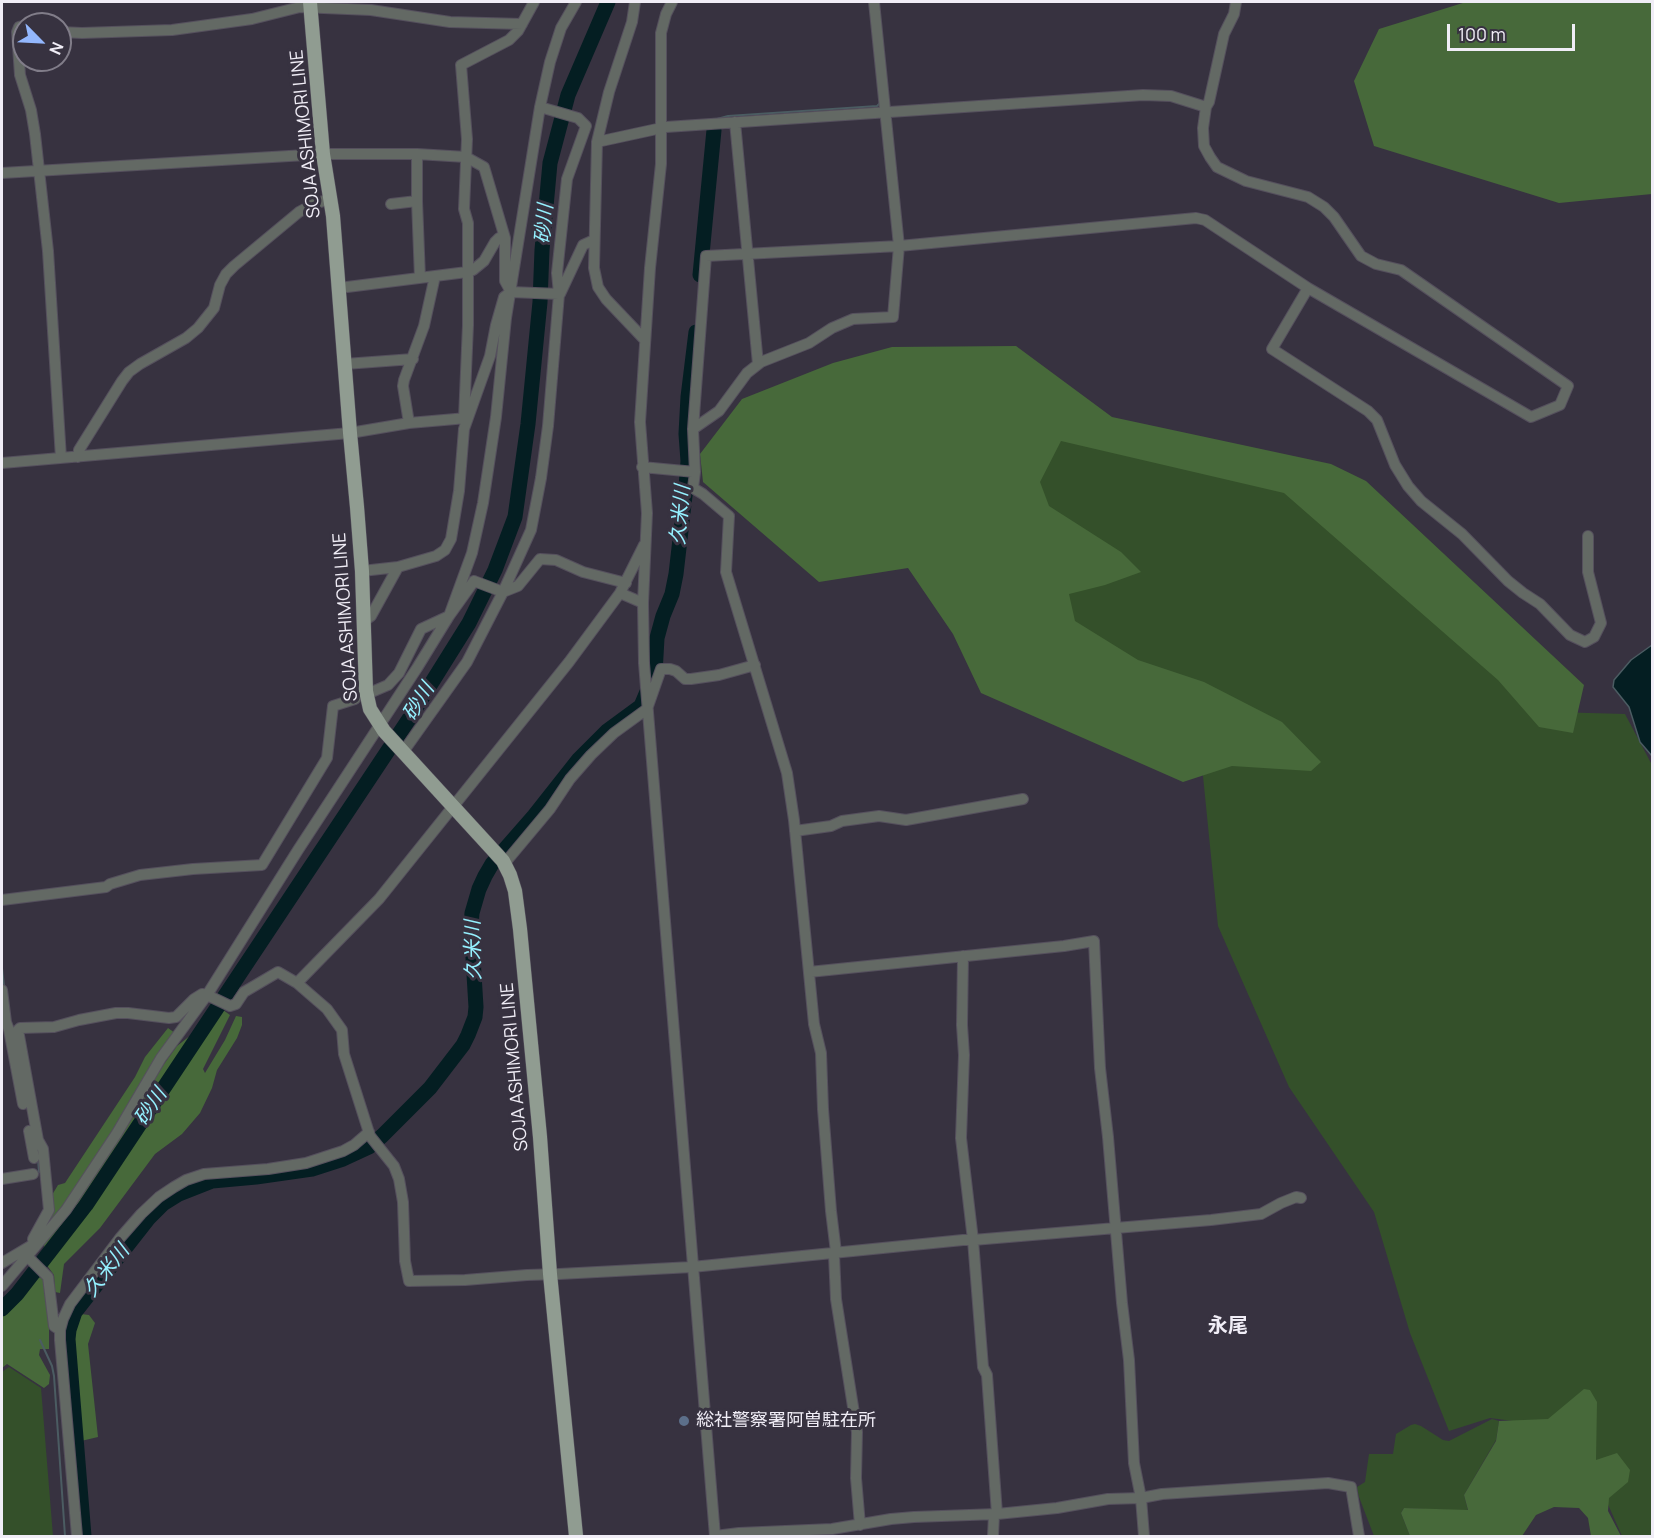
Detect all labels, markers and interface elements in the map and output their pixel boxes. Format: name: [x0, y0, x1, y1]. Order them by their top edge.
north arrow: [12, 12, 72, 72]
scale bar: [1450, 12, 1578, 50]
text: 100 m: [1458, 22, 1506, 46]
text: N: [44, 39, 69, 58]
street label: SOJA ASHIMORI LINE: [286, 49, 326, 219]
water label: 砂川: [531, 203, 559, 245]
water label: 久米川: [666, 484, 696, 546]
street label: SOJA ASHIMORI LINE: [329, 532, 363, 702]
water label: 砂川: [398, 679, 440, 725]
water label: 久米川: [461, 920, 487, 980]
street label: SOJA ASHIMORI LINE: [497, 982, 533, 1152]
water label: 砂川: [130, 1084, 172, 1130]
water label: 久米川: [79, 1240, 135, 1302]
district label: 永尾: [1208, 1314, 1248, 1338]
place label: 総社警察署阿曽駐在所: [696, 1410, 876, 1432]
marker: 総社警察署阿曽駐在所: [677, 1414, 691, 1428]

